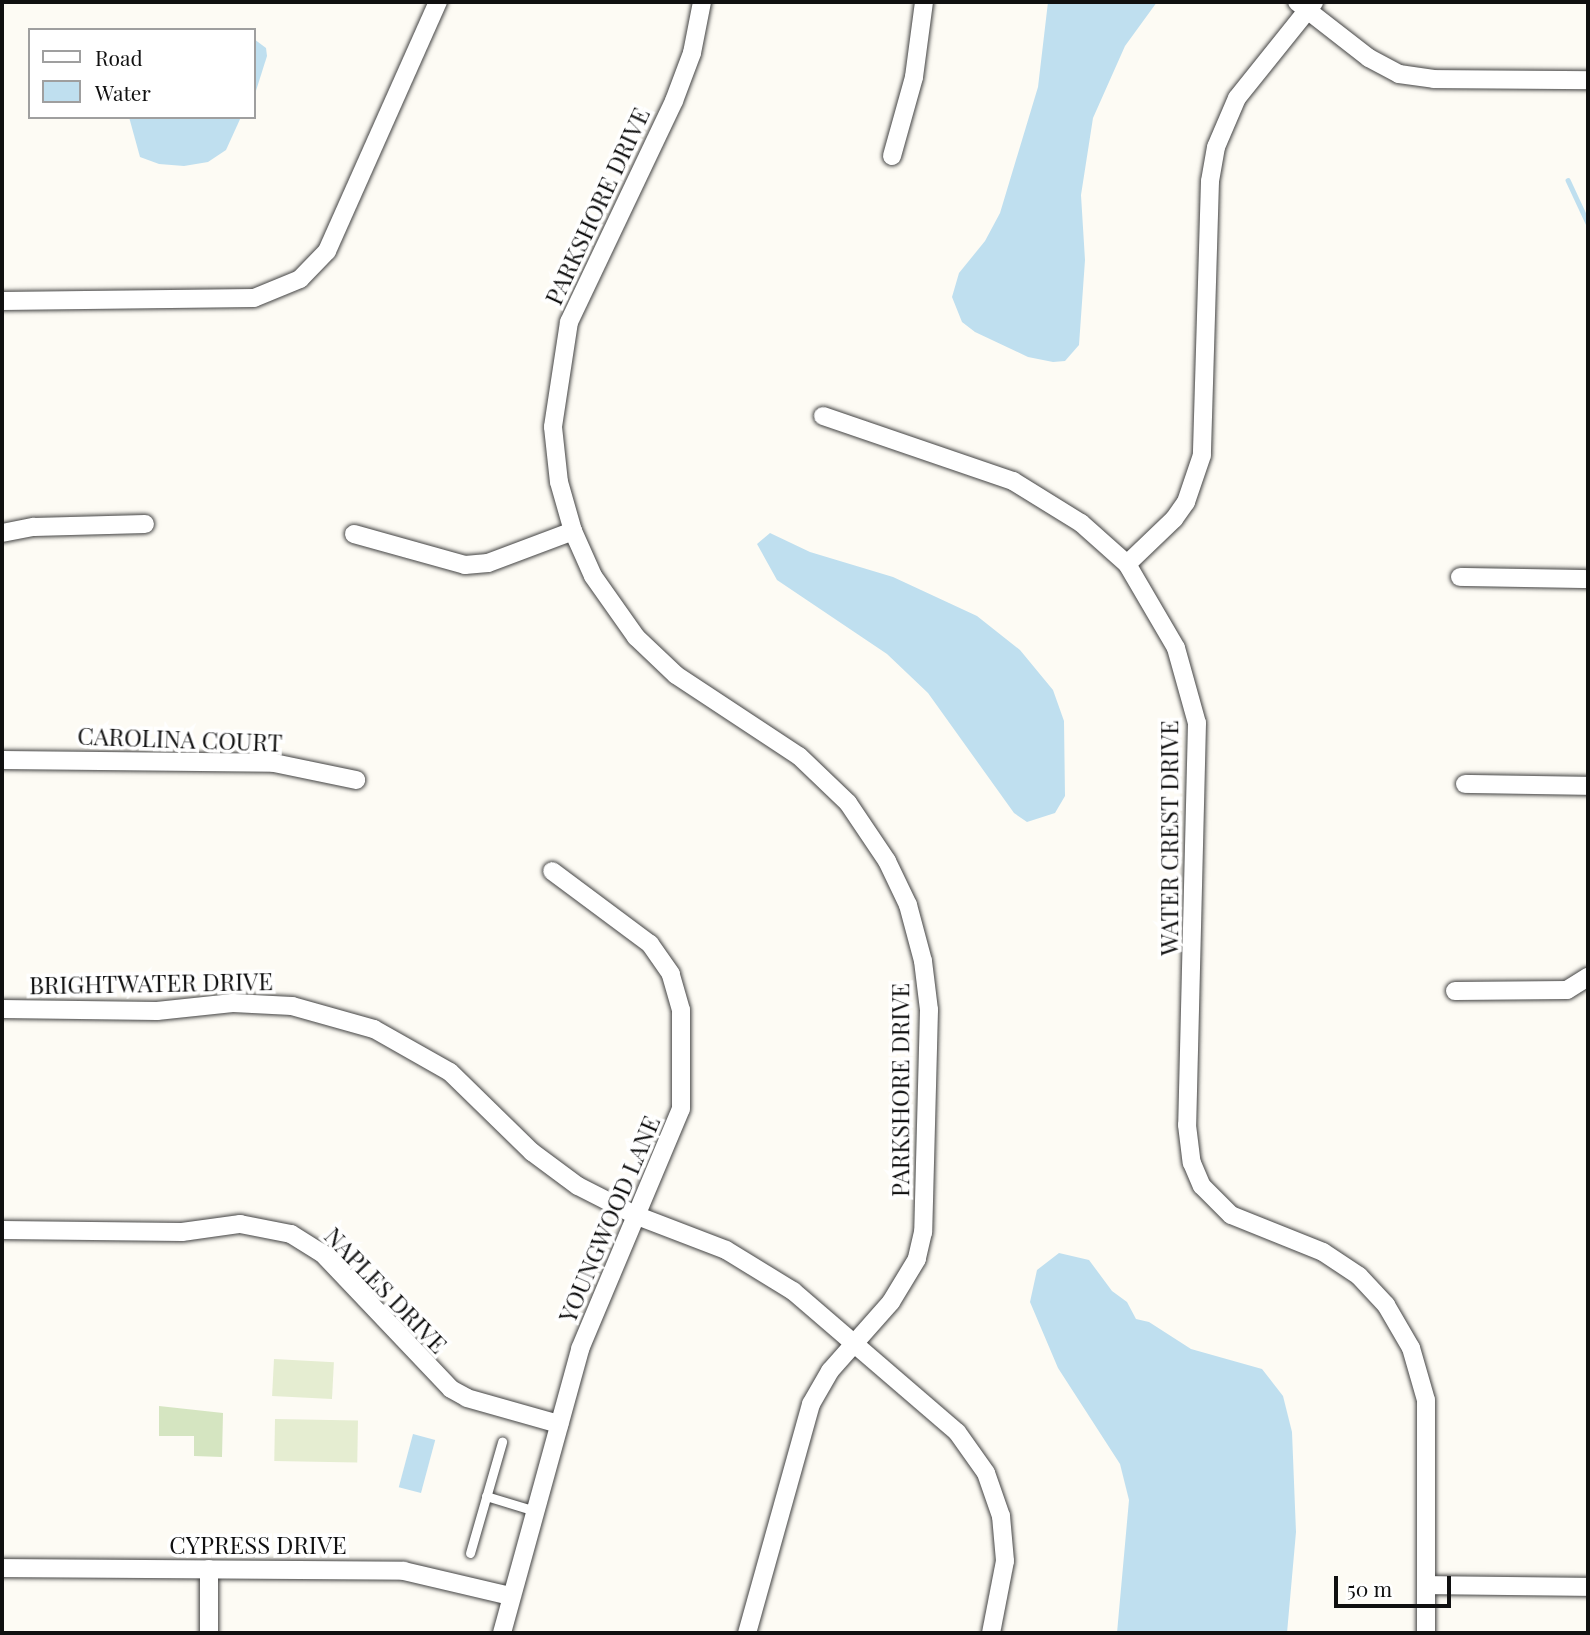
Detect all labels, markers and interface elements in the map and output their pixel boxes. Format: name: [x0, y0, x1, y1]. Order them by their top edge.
legend: [28, 28, 256, 119]
text: Road: [95, 43, 143, 71]
text: Water: [95, 78, 151, 106]
street label: PARKSHORE DRIVE: [539, 103, 655, 309]
street label: WATER CREST DRIVE: [1155, 720, 1183, 956]
street label: CAROLINA COURT: [77, 721, 283, 757]
street label: BRIGHTWATER DRIVE: [29, 966, 273, 1000]
street label: PARKSHORE DRIVE: [886, 983, 914, 1197]
street label: YOUNGWOOD LANE: [552, 1111, 666, 1327]
street label: NAPLES DRIVE: [319, 1221, 453, 1359]
street label: CYPRESS DRIVE: [169, 1531, 347, 1559]
scale bar: [1338, 1562, 1455, 1606]
text: 50 m: [1347, 1574, 1392, 1602]

